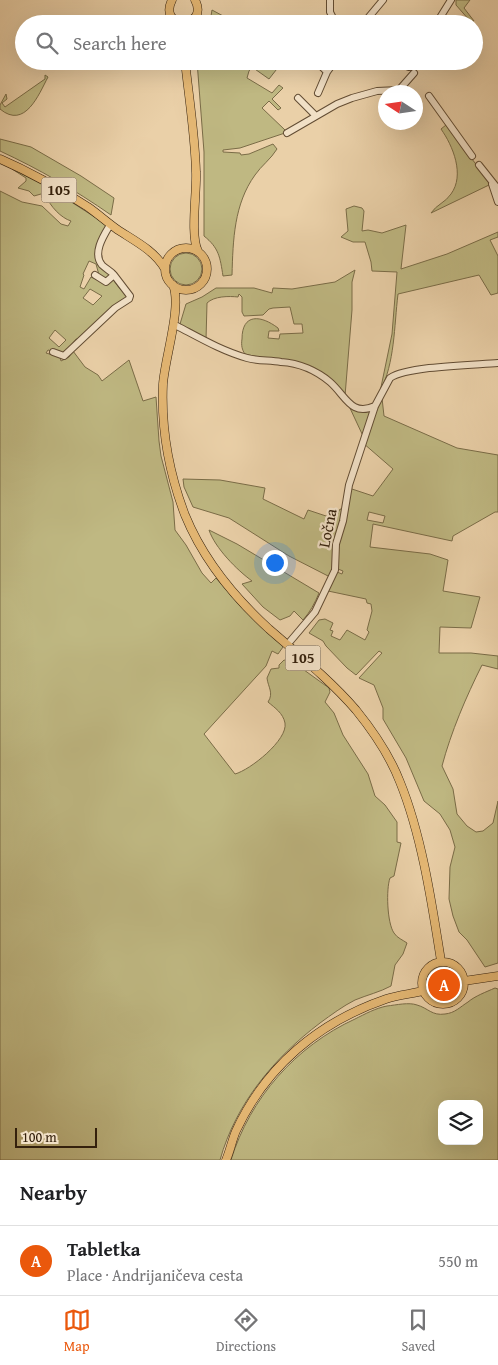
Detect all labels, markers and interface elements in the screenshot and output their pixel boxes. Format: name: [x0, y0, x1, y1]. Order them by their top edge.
search box: [15, 15, 483, 70]
icon: search: [33, 29, 61, 57]
text: Search here: [73, 29, 167, 57]
north arrow: [378, 85, 423, 130]
road number: 105: [42, 178, 76, 202]
street label: Ločna: [311, 506, 343, 550]
your location: [262, 550, 288, 576]
road number: 105: [286, 646, 320, 670]
pin: A: [428, 966, 460, 1004]
map controls: [438, 1100, 483, 1145]
button: layers: [438, 1100, 483, 1145]
scale bar: [15, 1125, 98, 1148]
text: 100 m: [22, 1127, 57, 1147]
text: Nearby: [20, 1177, 87, 1208]
text: Tabletka: [67, 1235, 141, 1263]
text: A: [31, 1249, 41, 1273]
text: 550 m: [438, 1249, 478, 1273]
text: Place · Andrijaničeva cesta: [67, 1263, 243, 1287]
tab: Map: [63, 1306, 91, 1356]
tab: Directions: [216, 1306, 276, 1356]
tab: Saved: [401, 1306, 435, 1356]

